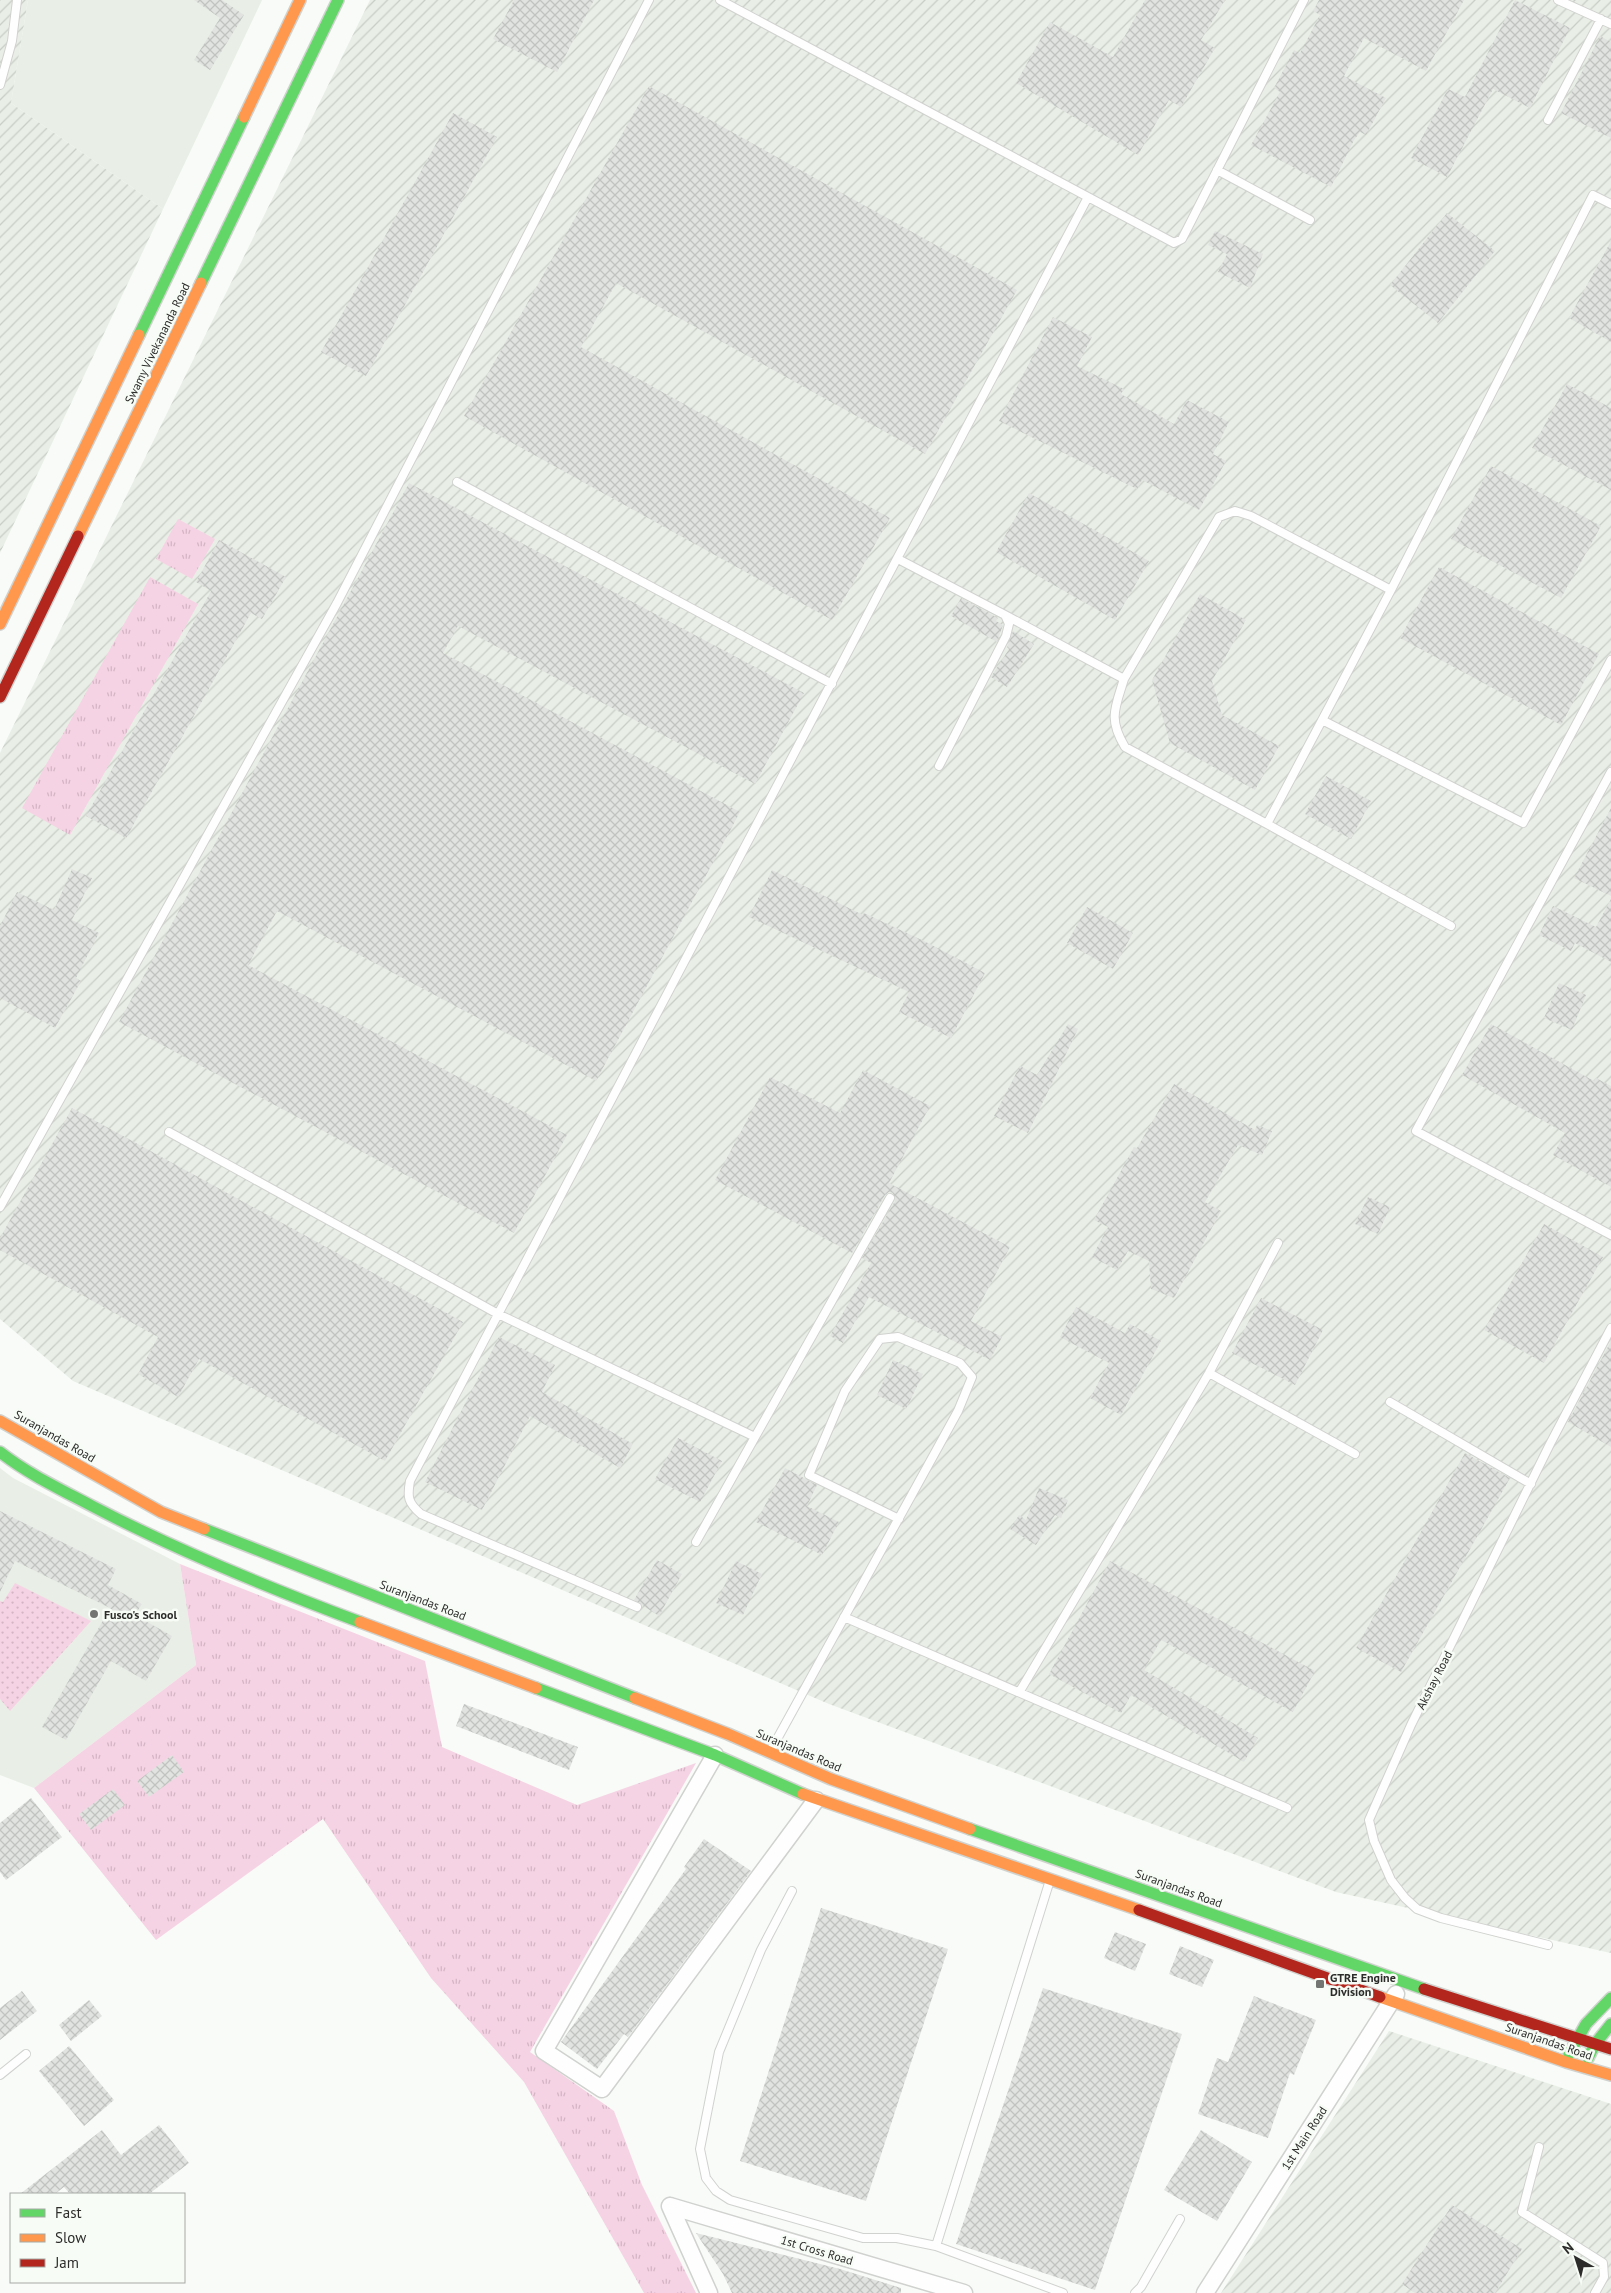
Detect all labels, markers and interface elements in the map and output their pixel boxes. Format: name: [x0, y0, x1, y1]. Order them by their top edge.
street label: Swamy Vivekananda Road: [121, 280, 193, 406]
street label: Suranjandas Road: [12, 1407, 98, 1465]
street label: Suranjandas Road: [378, 1577, 468, 1623]
place label: Fusco's School: [104, 1607, 177, 1622]
marker: Fusco's School: [88, 1608, 100, 1620]
street label: Akshay Road: [1413, 1648, 1455, 1712]
street label: Suranjandas Road: [754, 1725, 844, 1775]
street label: Suranjandas Road: [1134, 1865, 1224, 1911]
place label: GTRE Engine Division: [1330, 1970, 1396, 1999]
marker: GTRE Engine Division: [1314, 1978, 1326, 1990]
street label: Suranjandas Road: [1503, 2019, 1595, 2063]
street label: 1st Main Road: [1278, 2103, 1330, 2173]
legend: [10, 2193, 185, 2283]
text: Fast: [55, 2203, 82, 2222]
text: Slow: [55, 2228, 86, 2247]
street label: 1st Cross Road: [779, 2232, 855, 2268]
north arrow: [1551, 2233, 1601, 2283]
text: N: [1559, 2238, 1577, 2258]
text: Jam: [54, 2253, 79, 2272]

